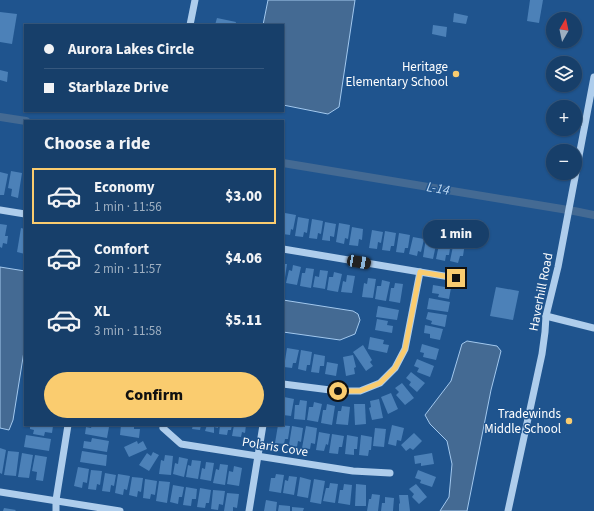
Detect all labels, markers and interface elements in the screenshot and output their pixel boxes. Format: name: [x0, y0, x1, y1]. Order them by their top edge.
north arrow: [546, 12, 582, 48]
map controls: [546, 12, 582, 180]
text: Aurora Lakes Circle: [68, 39, 194, 60]
button: layers: [546, 56, 582, 92]
place label: Heritage Elementary School: [346, 58, 448, 91]
marker: Heritage Elementary School: [451, 69, 461, 79]
text: Starblaze Drive: [68, 77, 169, 98]
button: +: [546, 100, 582, 136]
text: Choose a ride: [44, 131, 150, 156]
button: −: [546, 144, 582, 180]
text: Economy: [94, 177, 155, 198]
water label: L-14: [425, 177, 451, 201]
icon: car: [46, 178, 82, 214]
text: $3.00: [225, 186, 262, 207]
text: 1 min · 11:56: [94, 198, 162, 216]
callout: 1 min: [423, 220, 489, 248]
text: 1 min: [440, 225, 472, 243]
text: Comfort: [94, 239, 149, 260]
icon: car: [46, 240, 82, 276]
text: $4.06: [225, 248, 262, 269]
street label: Haverhill Road: [525, 251, 557, 333]
car: [346, 254, 372, 270]
text: 2 min · 11:57: [94, 260, 162, 278]
route end: [447, 269, 465, 287]
text: XL: [94, 301, 110, 322]
icon: car: [46, 302, 82, 338]
text: $5.11: [225, 310, 262, 331]
text: 3 min · 11:58: [94, 322, 162, 340]
button: Confirm: [44, 372, 264, 418]
route start: [329, 382, 347, 400]
place label: Tradewinds Middle School: [484, 405, 562, 438]
marker: Tradewinds Middle School: [564, 416, 574, 426]
street label: Polaris Cove: [241, 433, 309, 461]

